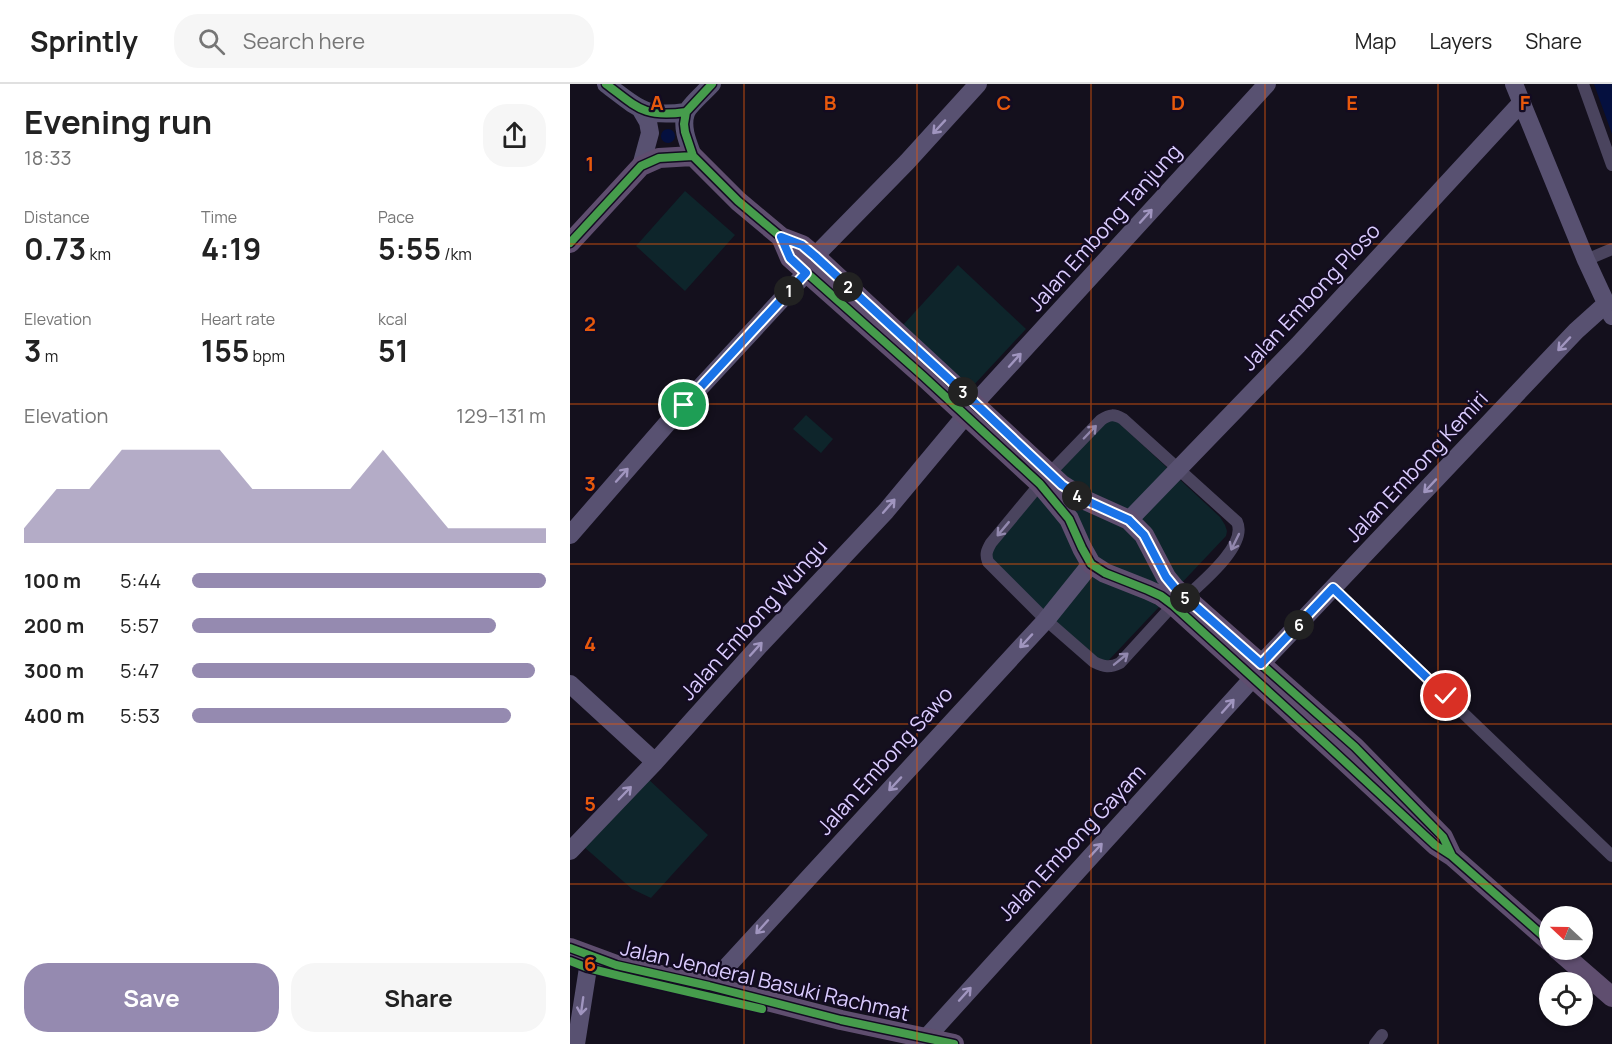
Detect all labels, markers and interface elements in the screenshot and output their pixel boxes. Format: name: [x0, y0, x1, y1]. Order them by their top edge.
search box: [174, 14, 594, 68]
text: Sprintly: [30, 22, 138, 60]
icon: search: [195, 25, 228, 58]
text: Search here: [243, 26, 365, 56]
text: Map: [1355, 27, 1396, 55]
text: Layers: [1429, 27, 1492, 55]
text: Share: [1525, 27, 1582, 55]
text: A: [650, 89, 664, 116]
text: B: [824, 89, 837, 116]
text: C: [997, 89, 1011, 116]
text: D: [1171, 89, 1185, 116]
text: E: [1346, 89, 1358, 116]
text: F: [1520, 89, 1531, 116]
text: Evening run: [24, 99, 212, 144]
button: share: [483, 104, 546, 167]
one-way arrow: [932, 119, 946, 134]
street label: Jalan Embong Tanjung: [1022, 138, 1187, 317]
text: 18:33: [24, 144, 72, 171]
text: 1: [586, 150, 594, 177]
text: Distance: [24, 206, 90, 228]
text: Time: [201, 206, 237, 228]
text: Pace: [378, 206, 414, 228]
one-way arrow: [1139, 209, 1153, 224]
street label: Jalan Embong Ploso: [1235, 217, 1386, 376]
text: 0.73: [24, 228, 86, 269]
text: 4:19: [201, 228, 261, 269]
text: 5:55: [378, 228, 441, 269]
text: km: [86, 243, 111, 265]
text: /km: [441, 243, 472, 265]
pin: 2: [833, 272, 863, 302]
pin: 1: [774, 276, 804, 306]
text: 2: [843, 276, 853, 298]
text: 1: [785, 280, 793, 302]
text: Elevation: [24, 308, 92, 330]
text: Heart rate: [201, 308, 275, 330]
text: kcal: [378, 308, 407, 330]
text: 2: [584, 310, 596, 337]
text: 3: [24, 330, 41, 371]
text: 155: [201, 330, 249, 371]
text: 51: [378, 330, 409, 371]
one-way arrow: [1557, 336, 1571, 351]
text: m: [41, 345, 58, 367]
text: bpm: [249, 345, 285, 367]
one-way arrow: [1008, 353, 1022, 368]
pin: 3: [948, 377, 978, 407]
pin: [658, 379, 709, 430]
text: 3: [958, 381, 968, 403]
street label: Jalan Embong Kemiri: [1339, 385, 1494, 548]
icon: arrive: [667, 388, 700, 421]
text: Elevation: [24, 402, 108, 429]
text: 129–131 m: [456, 402, 546, 429]
one-way arrow: [1083, 424, 1097, 439]
one-way arrow: [615, 467, 629, 482]
text: 3: [584, 470, 596, 497]
one-way arrow: [1423, 478, 1437, 493]
pin: 4: [1062, 481, 1092, 511]
text: 4: [1072, 485, 1082, 507]
one-way arrow: [882, 499, 896, 514]
one-way arrow: [996, 521, 1010, 536]
one-way arrow: [1228, 532, 1240, 550]
street label: Jalan Embong Wungu: [674, 533, 833, 706]
text: 100 m: [24, 567, 81, 594]
text: 5:44: [120, 567, 161, 594]
pin: 5: [1170, 583, 1200, 613]
text: 5: [1180, 587, 1190, 609]
pin: 6: [1284, 610, 1314, 640]
text: 200 m: [24, 612, 84, 639]
text: 5:57: [120, 612, 159, 639]
text: 6: [1294, 614, 1304, 636]
text: 4: [584, 630, 596, 657]
one-way arrow: [1019, 633, 1034, 648]
one-way arrow: [749, 642, 763, 657]
one-way arrow: [1113, 653, 1129, 666]
text: 300 m: [24, 657, 84, 684]
text: 5:47: [120, 657, 159, 684]
pin: [1420, 670, 1471, 721]
icon: check: [1429, 679, 1462, 712]
street label: Jalan Embong Sawo: [810, 680, 958, 841]
one-way arrow: [1221, 699, 1235, 714]
text: 400 m: [24, 702, 84, 729]
text: 5:53: [120, 702, 160, 729]
street label: Jalan Embong Gayam: [991, 758, 1151, 927]
one-way arrow: [887, 777, 902, 792]
one-way arrow: [618, 786, 632, 801]
text: 5: [584, 790, 596, 817]
one-way arrow: [1089, 843, 1103, 858]
north arrow: [1539, 906, 1593, 960]
map controls: [1539, 906, 1593, 1026]
one-way arrow: [755, 920, 769, 935]
street label: Jalan Jenderal Basuki Rachmat: [618, 933, 912, 1027]
text: 6: [584, 950, 596, 977]
button: Save: [24, 963, 279, 1032]
button: Share: [291, 963, 546, 1032]
button: locate: [1539, 972, 1593, 1026]
one-way arrow: [958, 987, 972, 1002]
one-way arrow: [576, 996, 587, 1015]

